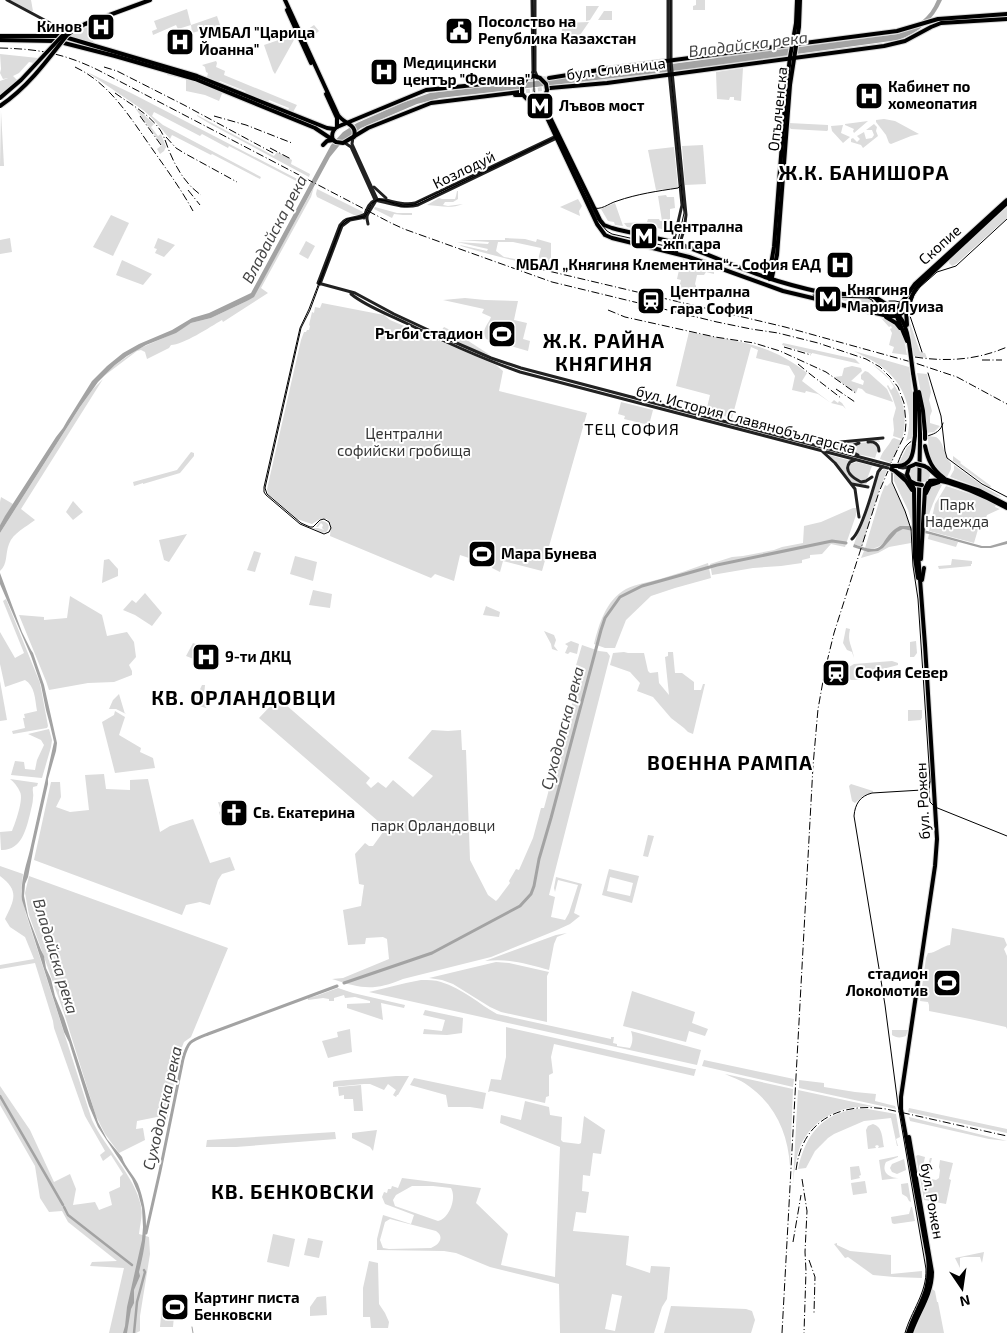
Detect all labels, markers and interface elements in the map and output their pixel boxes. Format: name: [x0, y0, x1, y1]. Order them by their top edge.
hospital icon: Кинов: [86, 12, 116, 42]
place label: Посолство на Република Казахстан: [478, 12, 636, 47]
public building icon: Посолство на Република Казахстан: [444, 16, 474, 46]
place label: Кинов: [37, 17, 82, 35]
place label: УМБАЛ "Царица Йоанна": [199, 23, 315, 58]
hospital icon: УМБАЛ "Царица Йоанна": [165, 27, 195, 57]
water label: Владайска река: [687, 27, 809, 60]
place label: Медицински център "Фемина": [403, 53, 530, 88]
street label: бул. Сливница: [565, 53, 667, 84]
hospital icon: Медицински център "Фемина": [369, 57, 399, 87]
street label: Опълченска: [764, 66, 790, 152]
place label: Кабинет по хомеопатия: [888, 77, 977, 112]
hospital icon: Кабинет по хомеопатия: [854, 81, 884, 111]
metro station icon: Лъвов мост: [525, 91, 555, 121]
place label: Лъвов мост: [559, 96, 645, 114]
street label: Козлодуй: [429, 146, 498, 193]
district label: Ж.К. БАНИШОРА: [778, 160, 950, 184]
water label: Владайска река: [237, 171, 310, 286]
place label: Централна жп гара: [663, 217, 743, 252]
metro station icon: Централна жп гара: [629, 221, 659, 251]
street label: Скопие: [914, 221, 964, 268]
hospital icon: МБАЛ „Княгиня Клементина“ - София ЕАД: [825, 250, 855, 280]
place label: МБАЛ „Княгиня Клементина“ - София ЕАД: [516, 255, 821, 273]
place label: Княгиня Мария Луиза: [847, 280, 944, 315]
place label: Централна гара София: [670, 282, 753, 317]
metro station icon: Княгиня Мария Луиза: [813, 284, 843, 314]
station icon: Централна гара София: [636, 286, 666, 316]
sports icon: Ръгби стадион: [487, 319, 517, 349]
place label: Ръгби стадион: [375, 324, 483, 342]
district label: Ж.К. РАЙНА КНЯГИНЯ: [543, 328, 665, 375]
street label: бул. История Славянобългарска: [634, 381, 858, 458]
district label: ТЕЦ СОФИЯ: [584, 419, 680, 438]
park label: Централни софийски гробища: [337, 424, 471, 459]
park label: Парк Надежда: [925, 495, 989, 530]
sports icon: Мара Бунева: [467, 539, 497, 569]
place label: Мара Бунева: [501, 544, 597, 562]
hospital icon: 9-ти ДКЦ: [191, 642, 221, 672]
place label: 9-ти ДКЦ: [225, 647, 292, 665]
station icon: София Север: [821, 658, 851, 688]
place label: София Север: [855, 663, 948, 681]
water label: Суходолска река: [536, 664, 587, 791]
district label: КВ. ОРЛАНДОВЦИ: [151, 685, 337, 709]
district label: ВОЕННА РАМПА: [647, 750, 813, 774]
street label: бул. Рожен: [911, 762, 934, 840]
church icon: Св. Екатерина: [219, 798, 249, 828]
place label: Св. Екатерина: [253, 803, 355, 821]
park label: парк Орландовци: [371, 816, 495, 834]
water label: Владайска река: [30, 896, 83, 1016]
place label: стадион Локомотив: [846, 964, 928, 999]
sports icon: стадион Локомотив: [932, 968, 962, 998]
water label: Суходолска река: [138, 1044, 185, 1172]
street label: бул. Рожен: [916, 1161, 949, 1241]
district label: КВ. БЕНКОВСКИ: [211, 1179, 375, 1203]
north arrow: [937, 1263, 987, 1313]
place label: Картинг писта Бенковски: [194, 1288, 300, 1323]
sports icon: Картинг писта Бенковски: [160, 1292, 190, 1322]
text: N: [958, 1292, 972, 1311]

